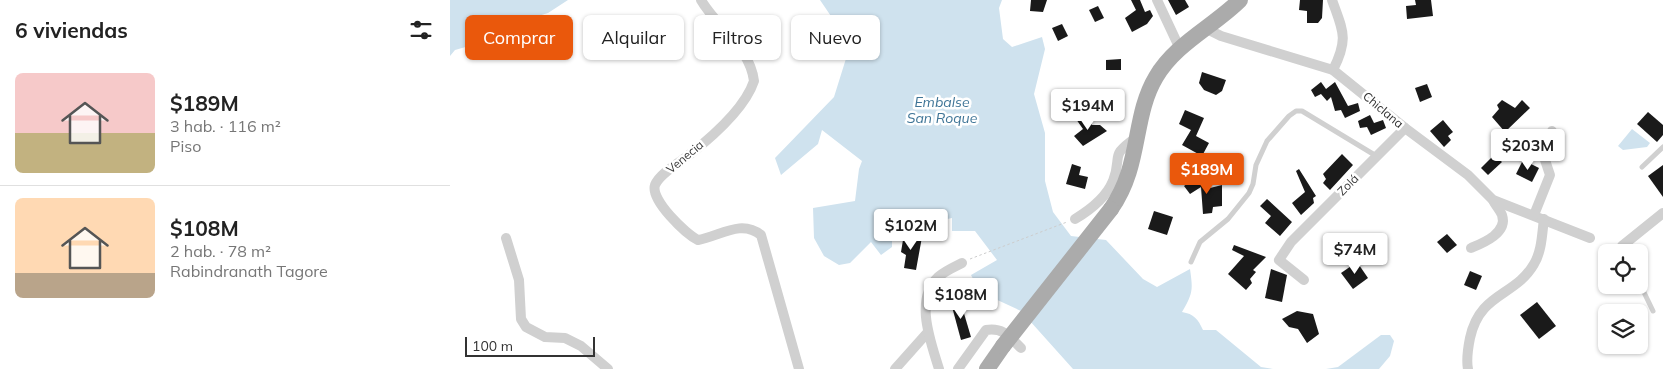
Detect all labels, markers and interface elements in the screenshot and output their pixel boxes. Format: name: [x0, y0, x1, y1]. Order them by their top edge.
chip: Comprar: [465, 15, 573, 60]
chip: Alquilar: [583, 15, 684, 60]
chip: Filtros: [694, 15, 781, 60]
chip: Nuevo: [791, 15, 880, 60]
icon: filters: [407, 16, 435, 44]
text: 6 viviendas: [15, 17, 128, 43]
pin: $194M: [1053, 88, 1123, 131]
street label: Chiclana: [1360, 88, 1407, 131]
text: $189M: [170, 90, 239, 116]
icon: home: [55, 93, 115, 153]
water label: Embalse San Roque: [907, 93, 978, 127]
text: $194M: [1062, 95, 1114, 115]
text: 3 hab. · 116 m²: [170, 116, 281, 136]
pin: $203M: [1493, 128, 1563, 171]
text: $203M: [1502, 135, 1554, 155]
text: Piso: [170, 136, 201, 156]
street label: Venecia: [663, 137, 706, 176]
pin: $189M: [1172, 152, 1242, 195]
text: $189M: [1181, 159, 1233, 179]
street label: Zolá: [1334, 171, 1361, 198]
pin: $102M: [876, 208, 946, 251]
text: $108M: [170, 215, 239, 241]
text: $102M: [885, 215, 937, 235]
icon: home: [55, 218, 115, 278]
pin: $74M: [1325, 232, 1385, 275]
text: $74M: [1334, 239, 1376, 259]
text: 2 hab. · 78 m²: [170, 241, 271, 261]
map controls: [1598, 244, 1648, 354]
button: locate: [1598, 244, 1648, 294]
text: Rabindranath Tagore: [170, 261, 328, 281]
pin: $108M: [926, 278, 996, 320]
text: $108M: [935, 284, 987, 304]
button: layers: [1598, 304, 1648, 354]
scale bar: [465, 334, 595, 357]
text: 100 m: [472, 337, 513, 355]

